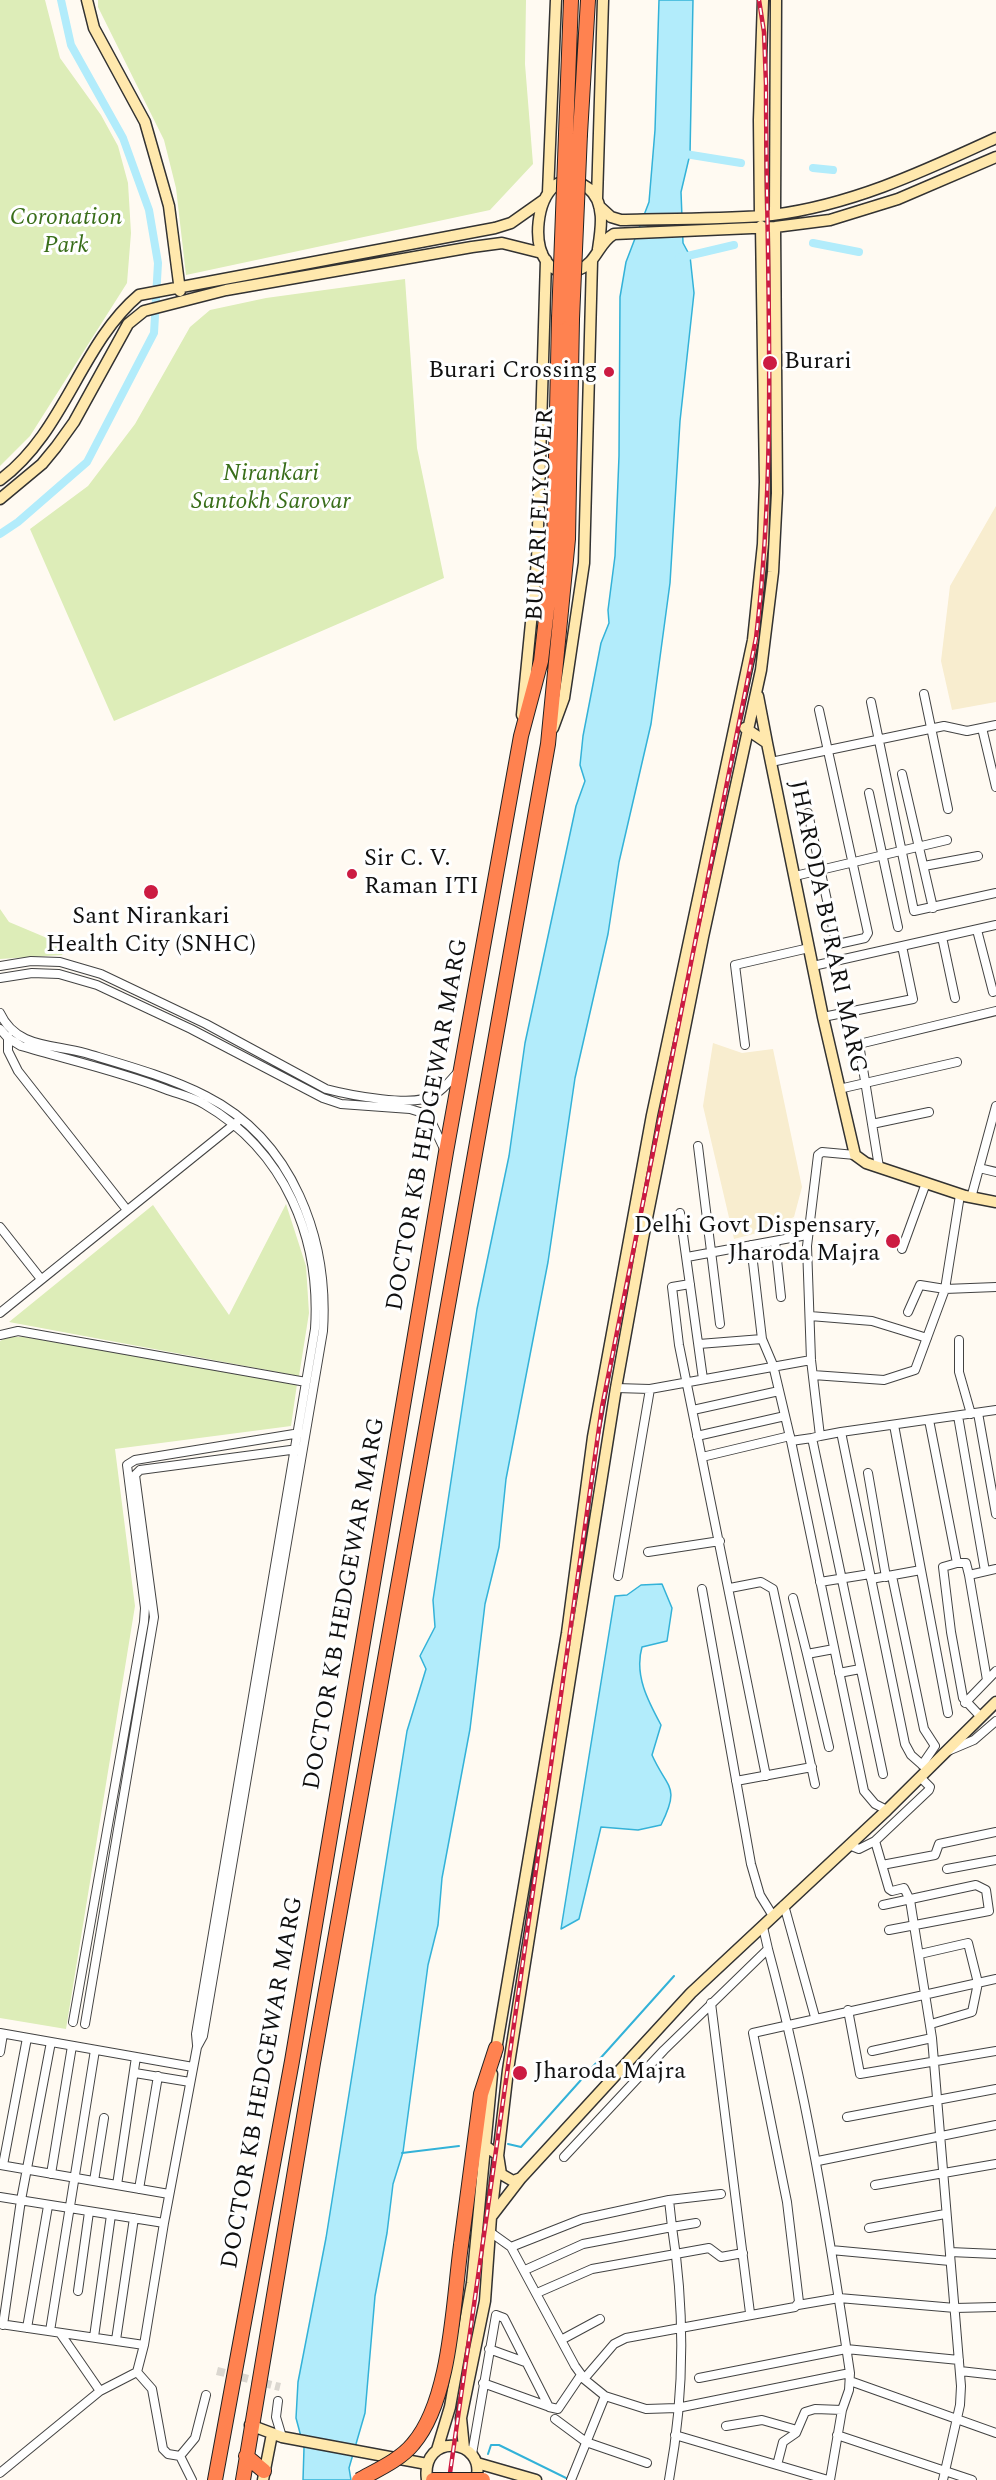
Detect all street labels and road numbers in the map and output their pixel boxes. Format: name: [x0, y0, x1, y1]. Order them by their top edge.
street label: BURARI FLYOVER: [522, 408, 562, 622]
street label: JHARODA BURARI MARG: [781, 778, 871, 1076]
street label: DOCTOR KB HEDGEWAR MARG: [382, 937, 476, 1313]
street label: DOCTOR KB HEDGEWAR MARG: [299, 1416, 393, 1792]
street label: DOCTOR KB HEDGEWAR MARG: [217, 1895, 311, 2271]

